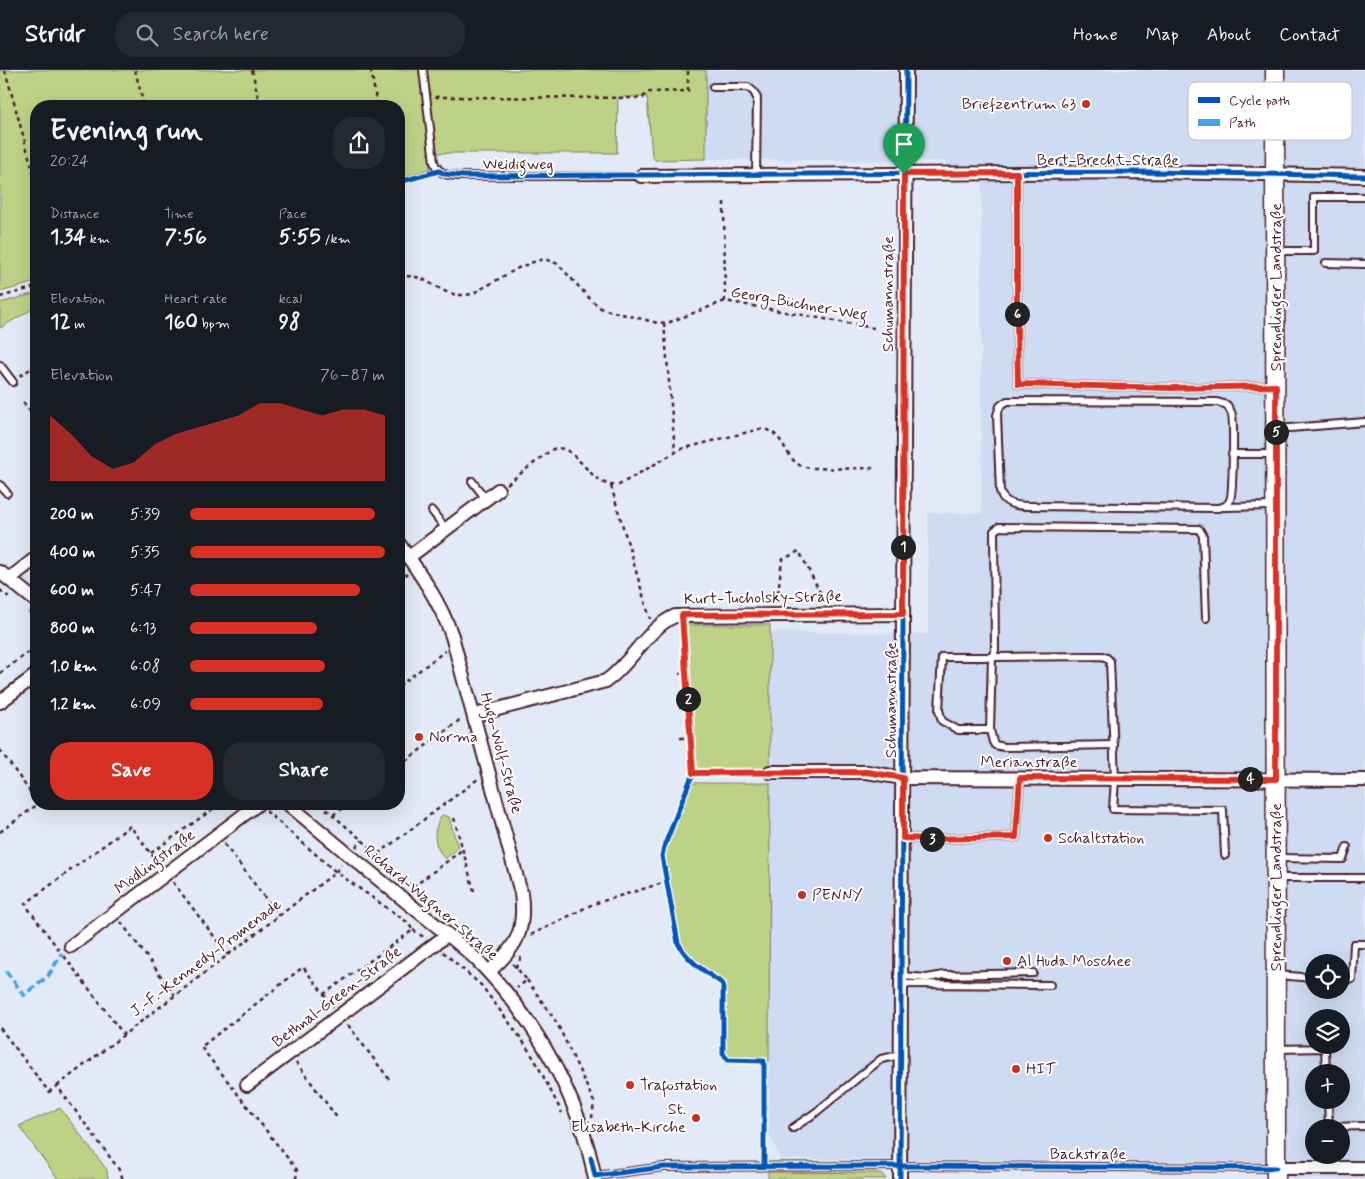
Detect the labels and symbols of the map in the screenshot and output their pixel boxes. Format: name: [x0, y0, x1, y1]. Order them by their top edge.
legend: [1188, 82, 1352, 140]
text: Cycle path: [1229, 92, 1290, 110]
place label: Briefzentrum 63: [962, 94, 1076, 115]
marker: Briefzentrum 63: [1080, 98, 1092, 110]
text: Path: [1229, 114, 1256, 132]
pin: [883, 123, 925, 174]
street label: Bert-Brecht-Straße: [1037, 150, 1179, 171]
street label: Weidigweg: [483, 154, 553, 176]
street label: Sprendlinger Landstraße: [1266, 203, 1288, 371]
street label: Schumannstraße: [878, 236, 899, 352]
street label: Georg-Büchner-Weg: [729, 282, 869, 327]
pin: 6: [1004, 302, 1030, 326]
pin: 5: [1264, 420, 1288, 444]
pin: 1: [890, 534, 916, 560]
street label: Kurt-Tucholsky-Straße: [684, 586, 842, 610]
street label: Schumannstraße: [881, 642, 902, 758]
pin: 2: [676, 686, 700, 712]
street label: Hugo-Wolf-Straße: [474, 690, 527, 816]
place label: Norma: [429, 727, 478, 748]
marker: Norma: [413, 731, 425, 743]
street label: Merianstraße: [981, 752, 1078, 773]
pin: 4: [1238, 766, 1262, 792]
street label: Sprendlinger Landstraße: [1266, 803, 1288, 971]
street label: Mödlingstraße: [110, 825, 200, 900]
pin: 3: [920, 826, 944, 852]
place label: Schaltstation: [1058, 828, 1144, 849]
marker: Schaltstation: [1042, 832, 1054, 844]
street label: Richard-Wagner-Straße: [359, 840, 503, 966]
place label: PENNY: [812, 885, 863, 906]
marker: PENNY: [796, 889, 808, 901]
street label: J.-F.-Kennedy-Promenade: [126, 894, 286, 1022]
street label: Bethnal-Green-Straße: [268, 941, 406, 1053]
place label: Al Huda Moschee: [1017, 951, 1131, 972]
marker: Al Huda Moschee: [1001, 955, 1013, 967]
place label: HIT: [1026, 1059, 1057, 1080]
marker: HIT: [1010, 1063, 1022, 1075]
place label: Trafostation: [640, 1075, 717, 1098]
marker: Trafostation: [624, 1079, 636, 1091]
place label: St. Elisabeth-Kirche: [571, 1099, 686, 1138]
marker: St. Elisabeth-Kirche: [690, 1112, 702, 1124]
street label: Backstraße: [1050, 1144, 1126, 1165]

